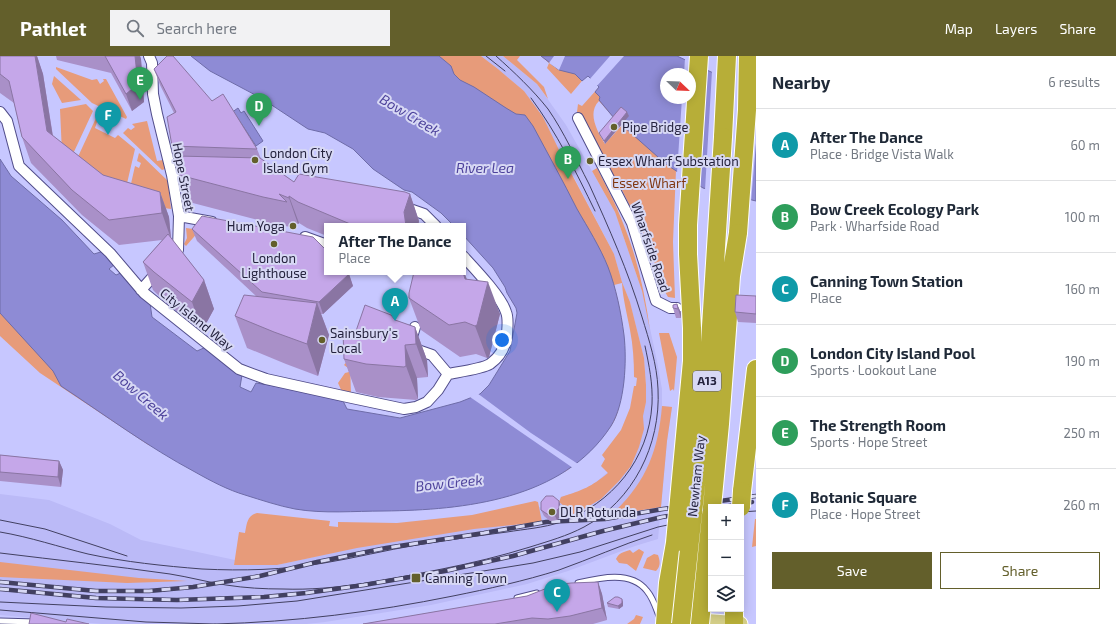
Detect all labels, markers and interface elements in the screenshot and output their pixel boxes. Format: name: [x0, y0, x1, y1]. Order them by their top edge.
search box: [110, 10, 390, 46]
text: Pathlet: [20, 17, 86, 40]
icon: search: [124, 17, 146, 39]
text: Search here: [156, 19, 237, 37]
text: Map: [945, 20, 973, 37]
text: Layers: [995, 20, 1037, 37]
text: Share: [1059, 20, 1096, 37]
pin: E: [127, 67, 153, 100]
north arrow: [660, 68, 696, 104]
text: Nearby: [772, 72, 830, 92]
text: 6 results: [1048, 74, 1100, 90]
water label: Bow Creek: [377, 90, 443, 139]
pin: D: [246, 93, 272, 126]
pin: F: [95, 102, 121, 135]
place label: Pipe Bridge: [622, 119, 688, 135]
marker: Pipe Bridge: [609, 122, 619, 132]
text: After The Dance: [810, 128, 923, 146]
text: A: [781, 137, 789, 153]
text: 60 m: [1070, 137, 1100, 153]
street label: Hope Street: [170, 141, 199, 213]
place label: London City Island Gym: [263, 145, 332, 176]
pin: B: [555, 146, 581, 179]
text: Place · Bridge Vista Walk: [810, 146, 954, 162]
place label: Essex Wharf Substation: [598, 153, 739, 169]
marker: London City Island Gym: [250, 155, 260, 165]
marker: Essex Wharf Substation: [585, 156, 595, 166]
water label: River Lea: [456, 159, 514, 176]
park label: Essex Wharf: [612, 175, 687, 191]
street label: Wharfside Road: [628, 200, 674, 294]
text: Bow Creek Ecology Park: [810, 200, 979, 218]
text: B: [781, 209, 789, 225]
text: 100 m: [1065, 209, 1100, 225]
place label: Hum Yoga: [227, 218, 285, 234]
text: Park · Wharfside Road: [810, 218, 939, 234]
marker: Hum Yoga: [288, 221, 298, 231]
popup: [324, 223, 466, 275]
text: After The Dance: [339, 232, 451, 250]
marker: London Lighthouse: [269, 239, 279, 249]
place label: London Lighthouse: [241, 250, 307, 281]
text: Place: [339, 250, 370, 266]
text: Canning Town Station: [810, 272, 963, 290]
text: C: [781, 281, 789, 297]
text: 160 m: [1065, 281, 1100, 297]
street label: City Island Way: [157, 284, 237, 354]
pin: A: [382, 288, 408, 321]
text: Place: [810, 290, 842, 306]
place label: Sainsbury's Local: [330, 325, 398, 356]
your location: [492, 330, 512, 350]
marker: Sainsbury's Local: [317, 335, 327, 345]
text: London City Island Pool: [810, 344, 975, 362]
text: D: [781, 353, 789, 369]
text: 190 m: [1065, 353, 1100, 369]
text: Sports · Lookout Lane: [810, 362, 937, 378]
water label: Bow Creek: [110, 366, 172, 423]
road number: A13: [693, 371, 721, 391]
text: The Strength Room: [810, 416, 946, 434]
text: E: [781, 425, 789, 441]
text: 250 m: [1064, 425, 1100, 441]
street label: Newham Way: [684, 434, 708, 518]
text: Sports · Hope Street: [810, 434, 927, 450]
water label: Bow Creek: [415, 471, 483, 494]
text: Botanic Square: [810, 488, 917, 506]
text: F: [781, 497, 789, 513]
text: 260 m: [1063, 497, 1100, 513]
place label: DLR Rotunda: [560, 504, 636, 520]
map controls: [708, 504, 744, 612]
button: +: [708, 504, 744, 540]
text: Place · Hope Street: [810, 506, 920, 522]
marker: DLR Rotunda: [547, 507, 557, 517]
button: −: [708, 540, 744, 576]
button: Save: [772, 552, 932, 589]
button: Share: [940, 552, 1100, 589]
place label: Canning Town: [425, 570, 507, 586]
marker: Canning Town: [410, 572, 422, 584]
button: layers: [708, 576, 744, 612]
pin: C: [544, 579, 570, 612]

